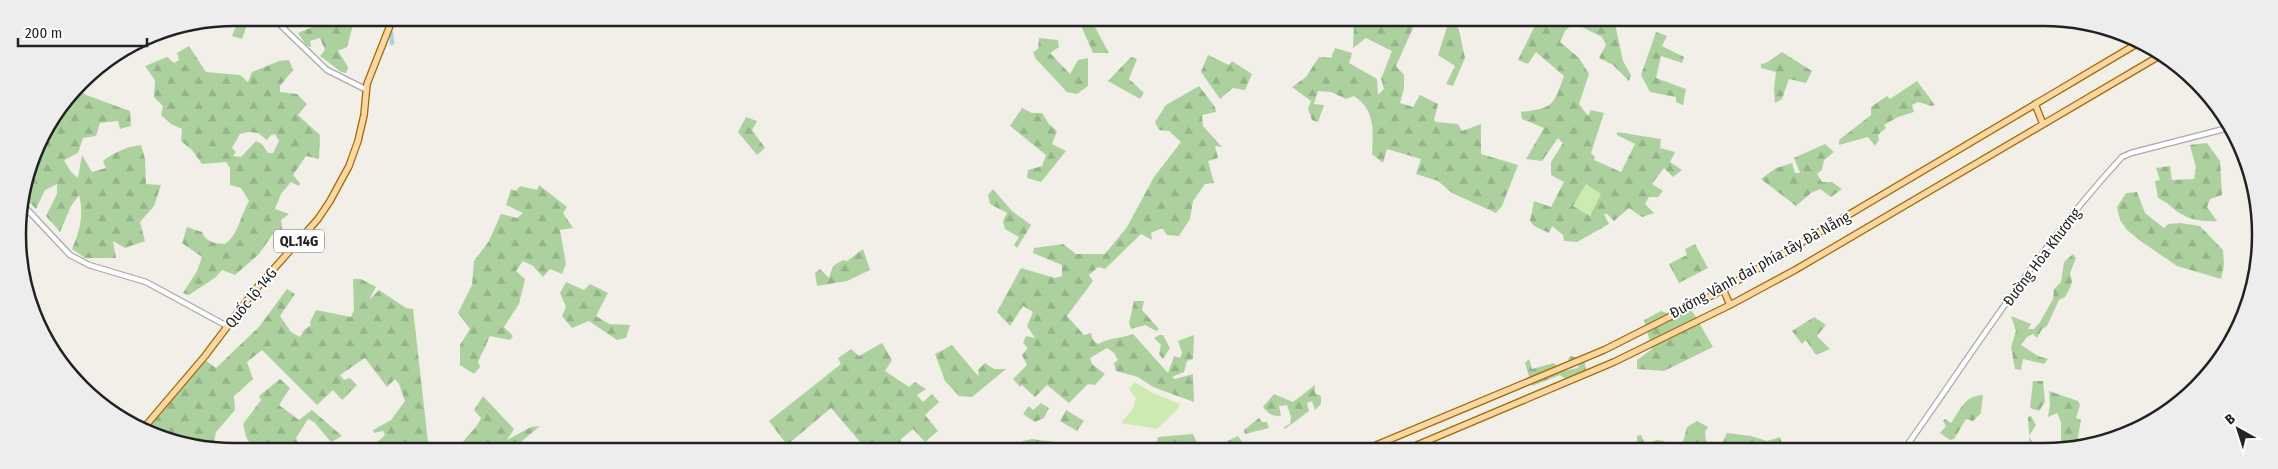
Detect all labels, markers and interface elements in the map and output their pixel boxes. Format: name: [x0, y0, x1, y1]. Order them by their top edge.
scale bar: [18, 15, 146, 47]
text: 200 m: [25, 24, 62, 42]
street label: Đường Hòa Khương: [1999, 204, 2085, 310]
street label: Đường Vành đai phía tây Đà Nẵng: [1667, 208, 1853, 322]
road number: QL.14G: [274, 230, 324, 252]
street label: Quốc lộ 14G: [221, 264, 281, 332]
north arrow: [2213, 404, 2263, 454]
text: B: [2222, 410, 2239, 428]

